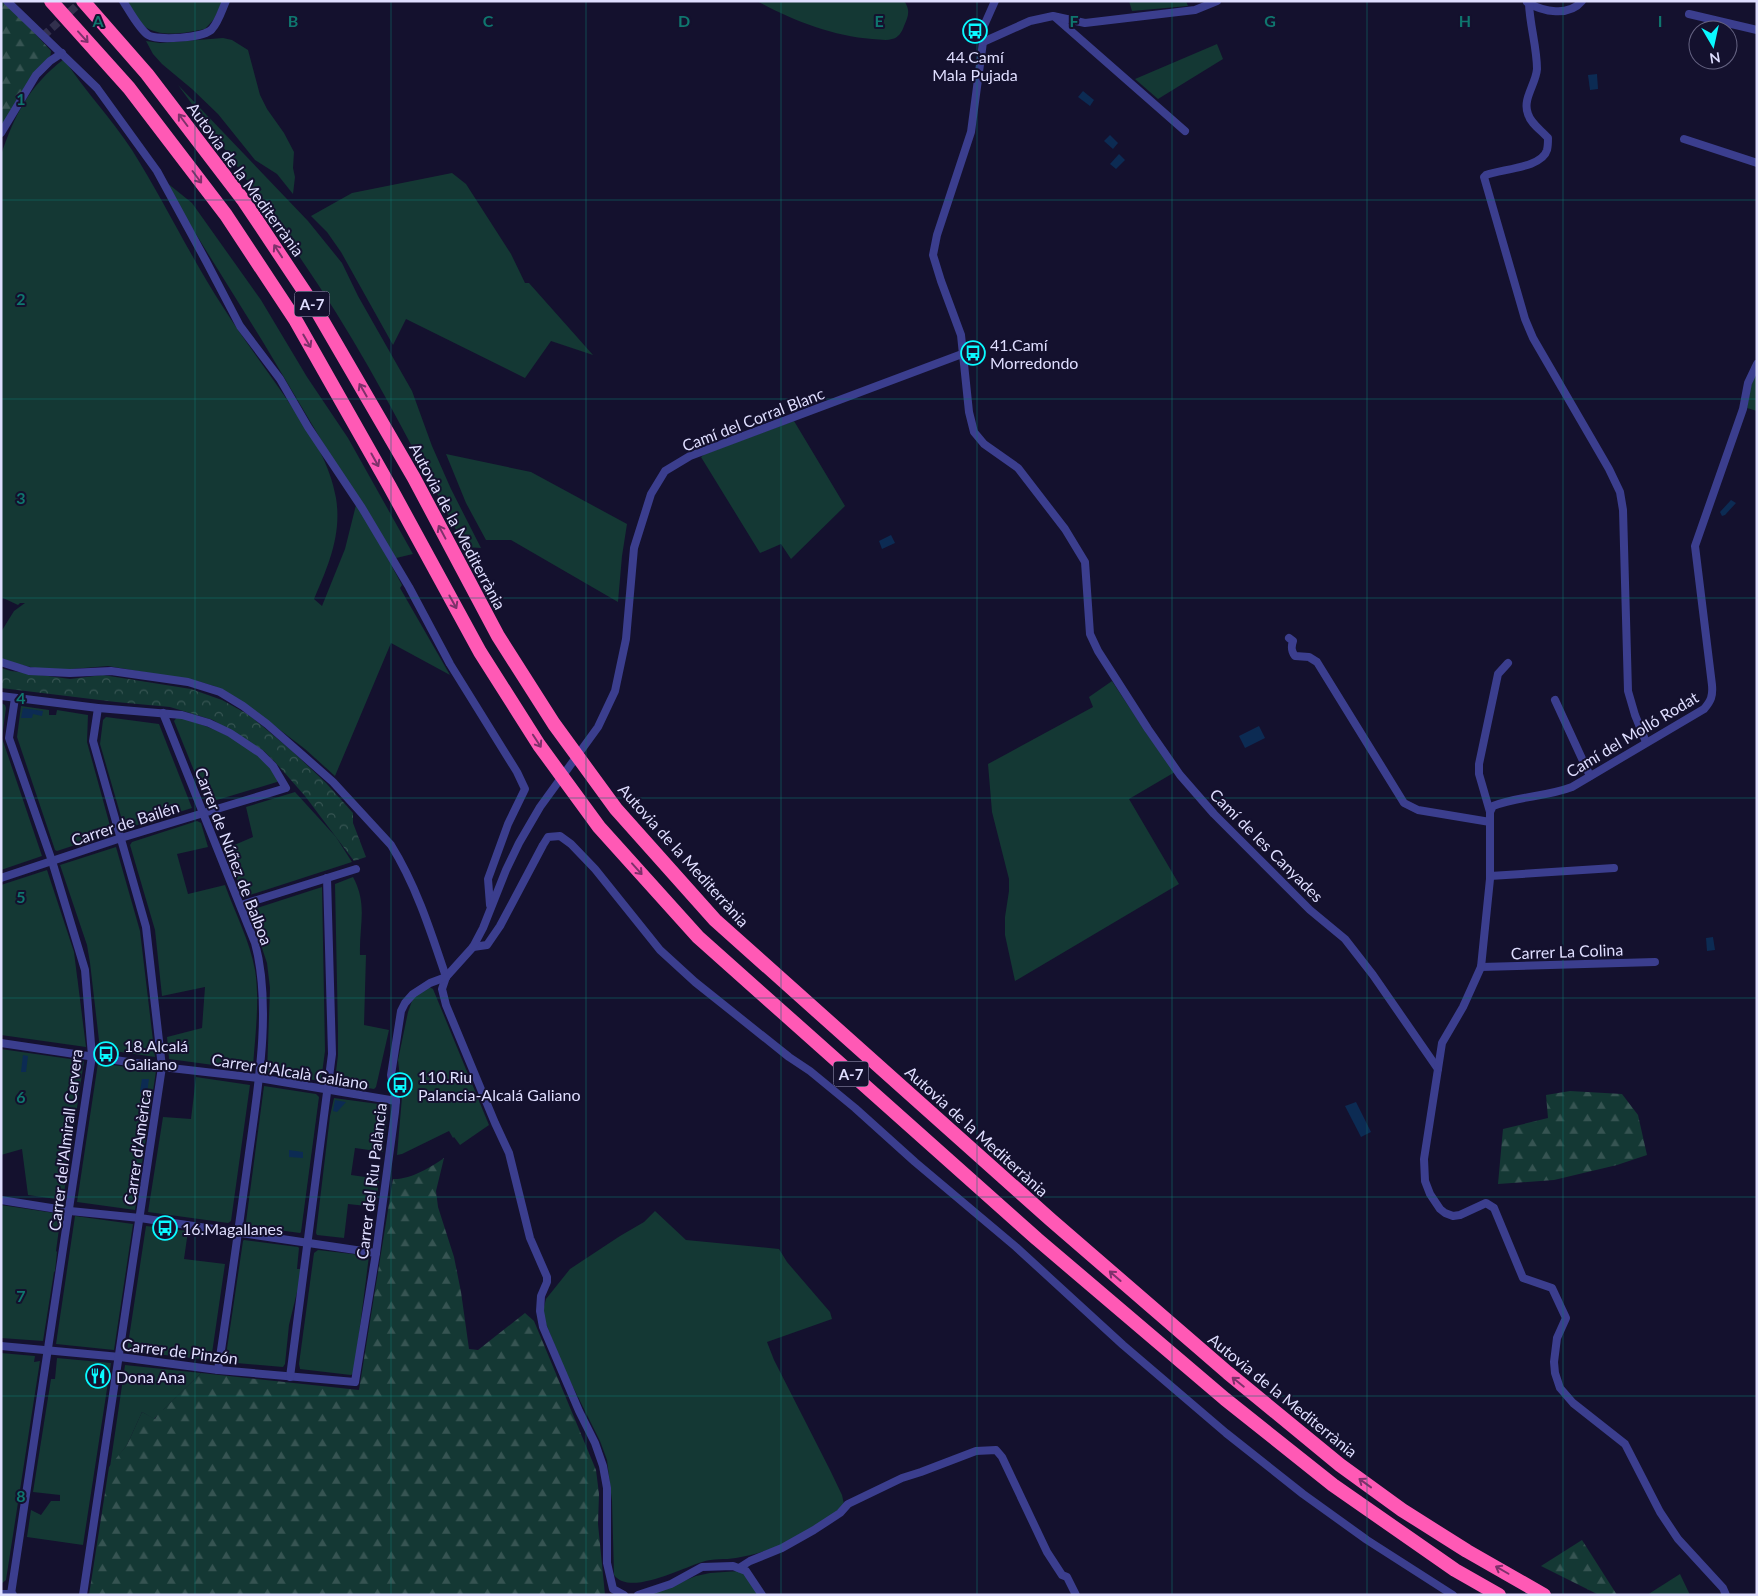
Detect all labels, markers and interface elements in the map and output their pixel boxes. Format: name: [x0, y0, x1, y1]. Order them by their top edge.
text: A: [91, 11, 104, 30]
text: B: [288, 11, 298, 30]
text: C: [483, 11, 494, 30]
text: D: [678, 11, 690, 30]
text: E: [874, 11, 884, 30]
text: F: [1069, 11, 1079, 30]
text: G: [1264, 11, 1276, 30]
text: H: [1459, 11, 1471, 30]
text: I: [1658, 11, 1662, 30]
bus stop icon: 44.Camí Mala Pujada: [962, 18, 988, 44]
north arrow: [1688, 20, 1738, 70]
one-way arrow: [77, 31, 89, 44]
place label: 44.Camí Mala Pujada: [932, 47, 1018, 84]
text: N: [1708, 49, 1722, 68]
text: 1: [16, 89, 26, 108]
street label: Autovia de la Mediterrània: [184, 98, 308, 260]
one-way arrow: [177, 114, 188, 127]
one-way arrow: [191, 170, 202, 183]
one-way arrow: [273, 245, 283, 259]
text: 2: [16, 289, 26, 308]
road number: A-7: [294, 292, 330, 316]
one-way arrow: [302, 333, 312, 348]
place label: 41.Camí Morredondo: [990, 335, 1078, 372]
bus stop icon: 41.Camí Morredondo: [960, 340, 986, 366]
one-way arrow: [357, 383, 367, 398]
street label: Camí del Corral Blanc: [679, 383, 827, 455]
street label: Autovia de la Mediterrània: [406, 440, 510, 612]
one-way arrow: [370, 452, 380, 467]
text: 3: [16, 488, 26, 507]
one-way arrow: [437, 524, 447, 539]
one-way arrow: [448, 595, 458, 610]
street label: Camí del Molló Rodat: [1563, 687, 1702, 781]
text: 4: [16, 688, 26, 707]
one-way arrow: [532, 734, 542, 748]
street label: Carrer de Núñez de Balboa: [191, 765, 277, 947]
street label: Autovia de la Mediterrània: [615, 780, 753, 930]
street label: Camí de les Canyades: [1206, 784, 1328, 906]
street label: Carrer de Bailén: [68, 797, 182, 849]
one-way arrow: [631, 863, 643, 876]
text: 5: [16, 887, 26, 906]
street label: Carrer La Colina: [1511, 940, 1623, 962]
place label: 18.Alcalá Galiano: [124, 1036, 188, 1073]
bus stop icon: 18.Alcalá Galiano: [93, 1041, 119, 1067]
street label: Carrer del'Almirall Cervera: [44, 1048, 86, 1232]
street label: Carrer d'Alcalà Galiano: [210, 1049, 370, 1093]
road number: A-7: [834, 1062, 868, 1086]
street label: Autovia de la Mediterrània: [902, 1062, 1052, 1200]
place label: 110.Riu Palancia-Alcalá Galiano: [418, 1067, 581, 1104]
bus stop icon: 110.Riu Palancia-Alcalá Galiano: [387, 1072, 413, 1098]
text: 6: [16, 1087, 26, 1106]
street label: Carrer d'Amèrica: [119, 1088, 155, 1206]
street label: Carrer del Riu Palància: [352, 1102, 390, 1260]
bus stop icon: 16.Magallanes: [152, 1215, 178, 1241]
place label: 16.Magallanes: [182, 1219, 283, 1238]
one-way arrow: [1108, 1270, 1121, 1281]
text: 7: [16, 1286, 26, 1305]
street label: Autovia de la Mediterrània: [1205, 1329, 1361, 1461]
street label: Carrer de Pinzón: [121, 1334, 239, 1368]
restaurant icon: Dona Ana: [85, 1363, 111, 1389]
place label: Dona Ana: [116, 1367, 185, 1386]
one-way arrow: [1232, 1376, 1245, 1387]
one-way arrow: [1358, 1478, 1372, 1488]
text: 8: [16, 1486, 26, 1505]
one-way arrow: [1495, 1565, 1509, 1575]

